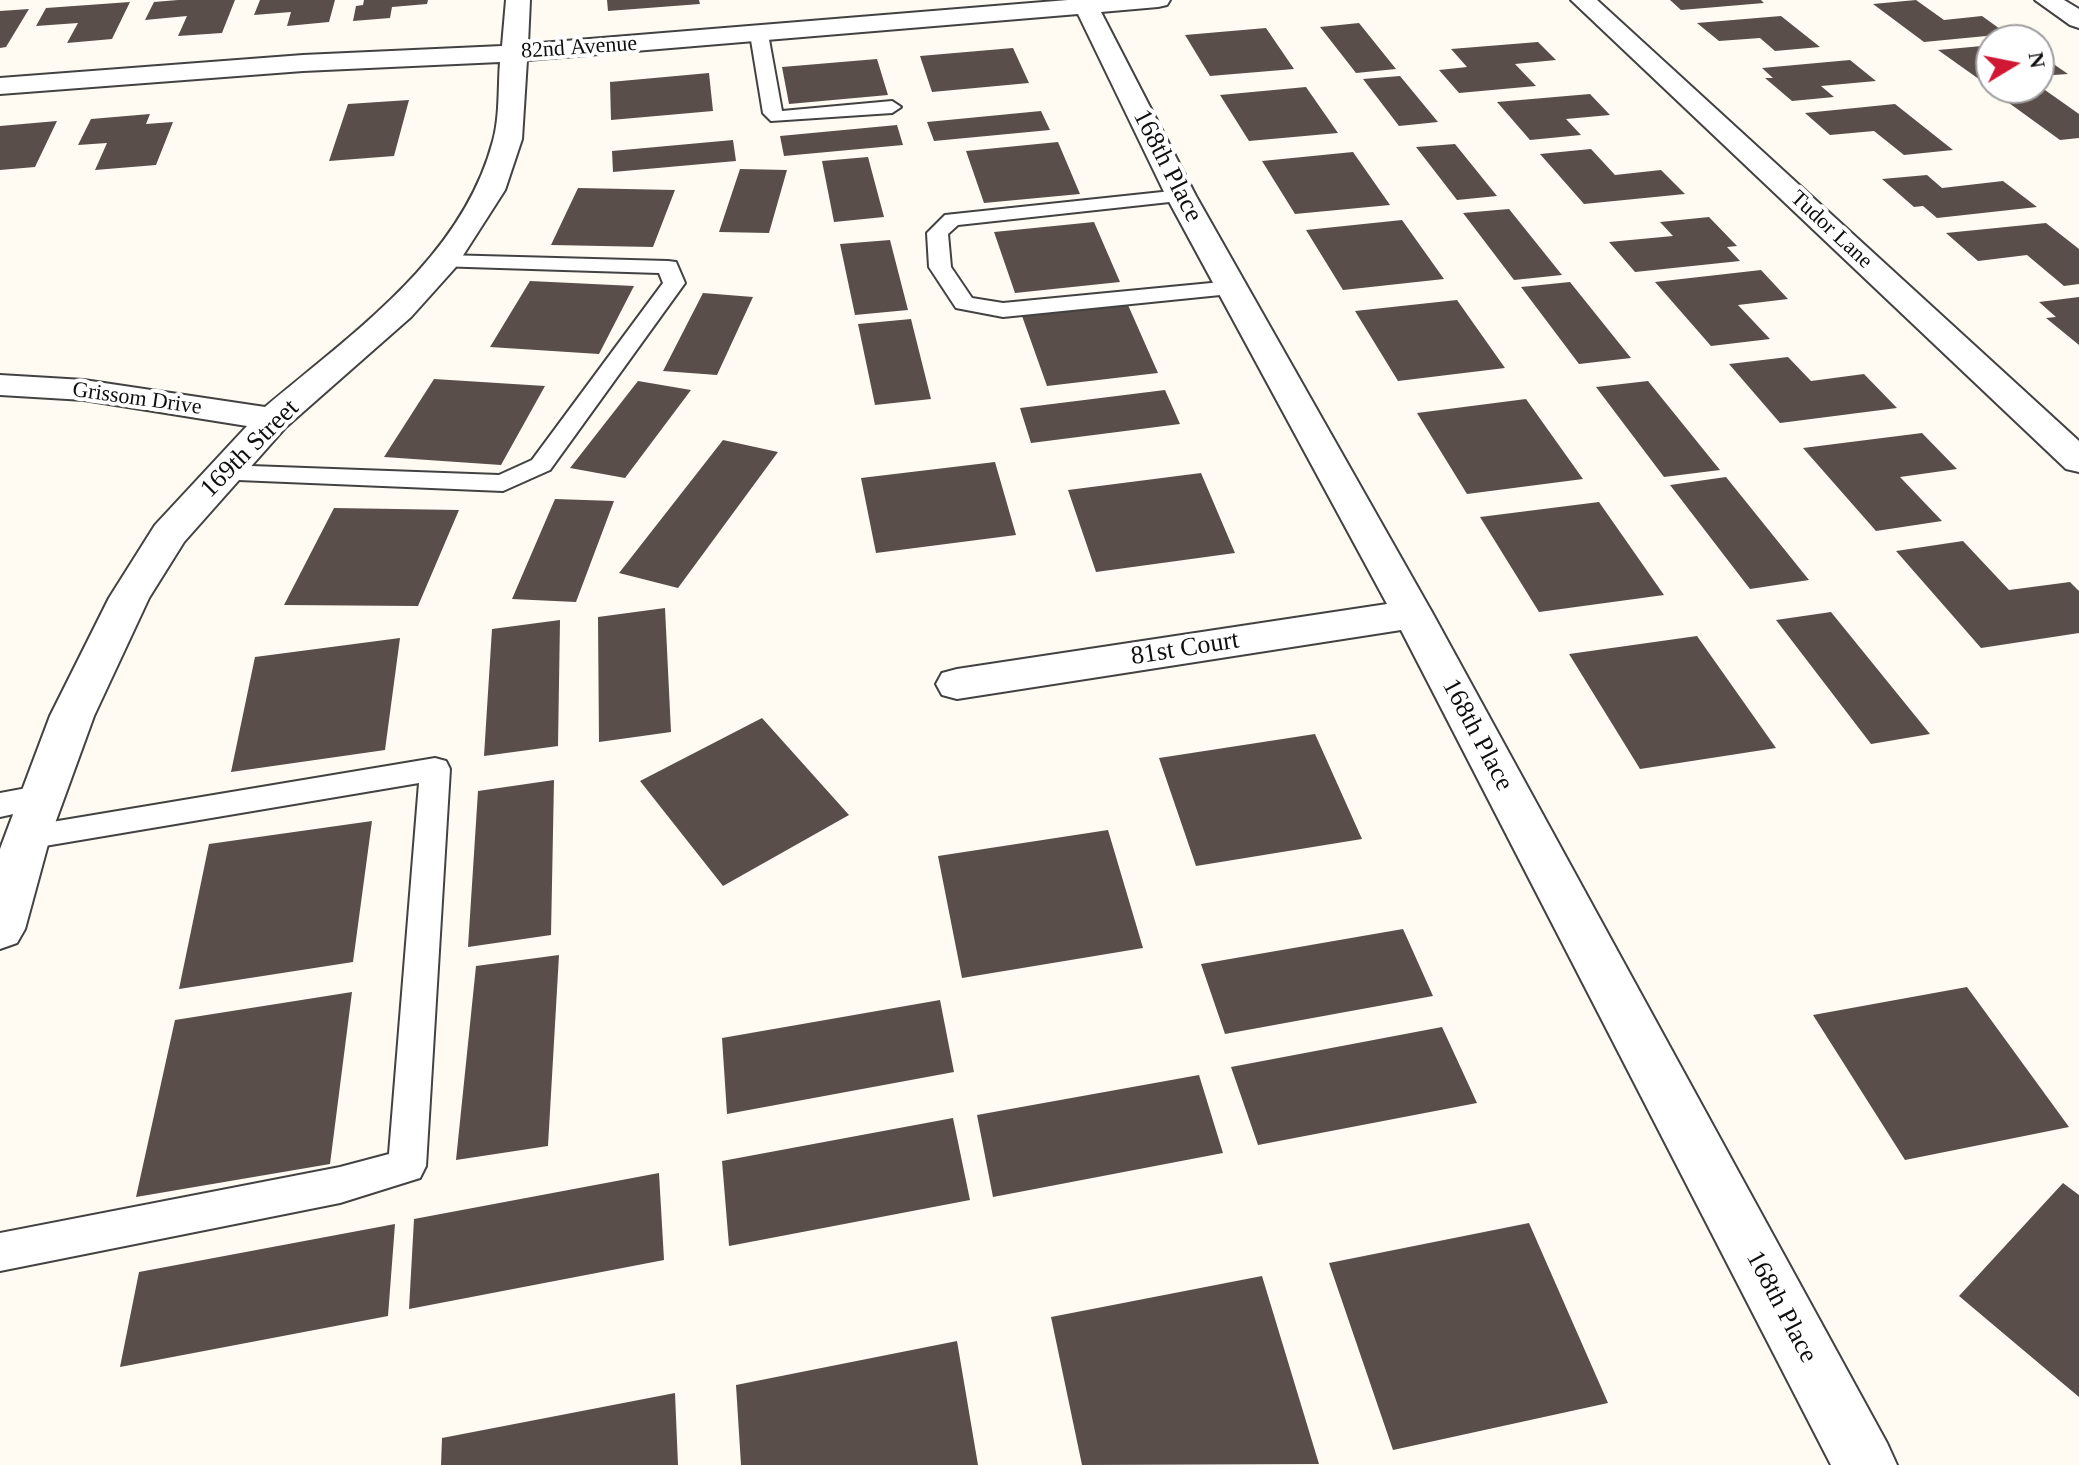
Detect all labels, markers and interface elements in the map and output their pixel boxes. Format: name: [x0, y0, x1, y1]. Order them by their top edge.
north arrow: [1975, 24, 2055, 104]
street label: 82nd Avenue: [520, 31, 638, 65]
text: N: [2023, 50, 2051, 70]
street label: 168th Place: [1125, 105, 1209, 227]
street label: Tudor Lane: [1785, 185, 1877, 275]
street label: Grissom Drive: [71, 377, 203, 421]
street label: 169th Street: [194, 393, 306, 505]
street label: 81st Court: [1129, 625, 1241, 673]
street label: 168th Place: [1435, 674, 1519, 796]
street label: 168th Place: [1739, 1246, 1823, 1368]

